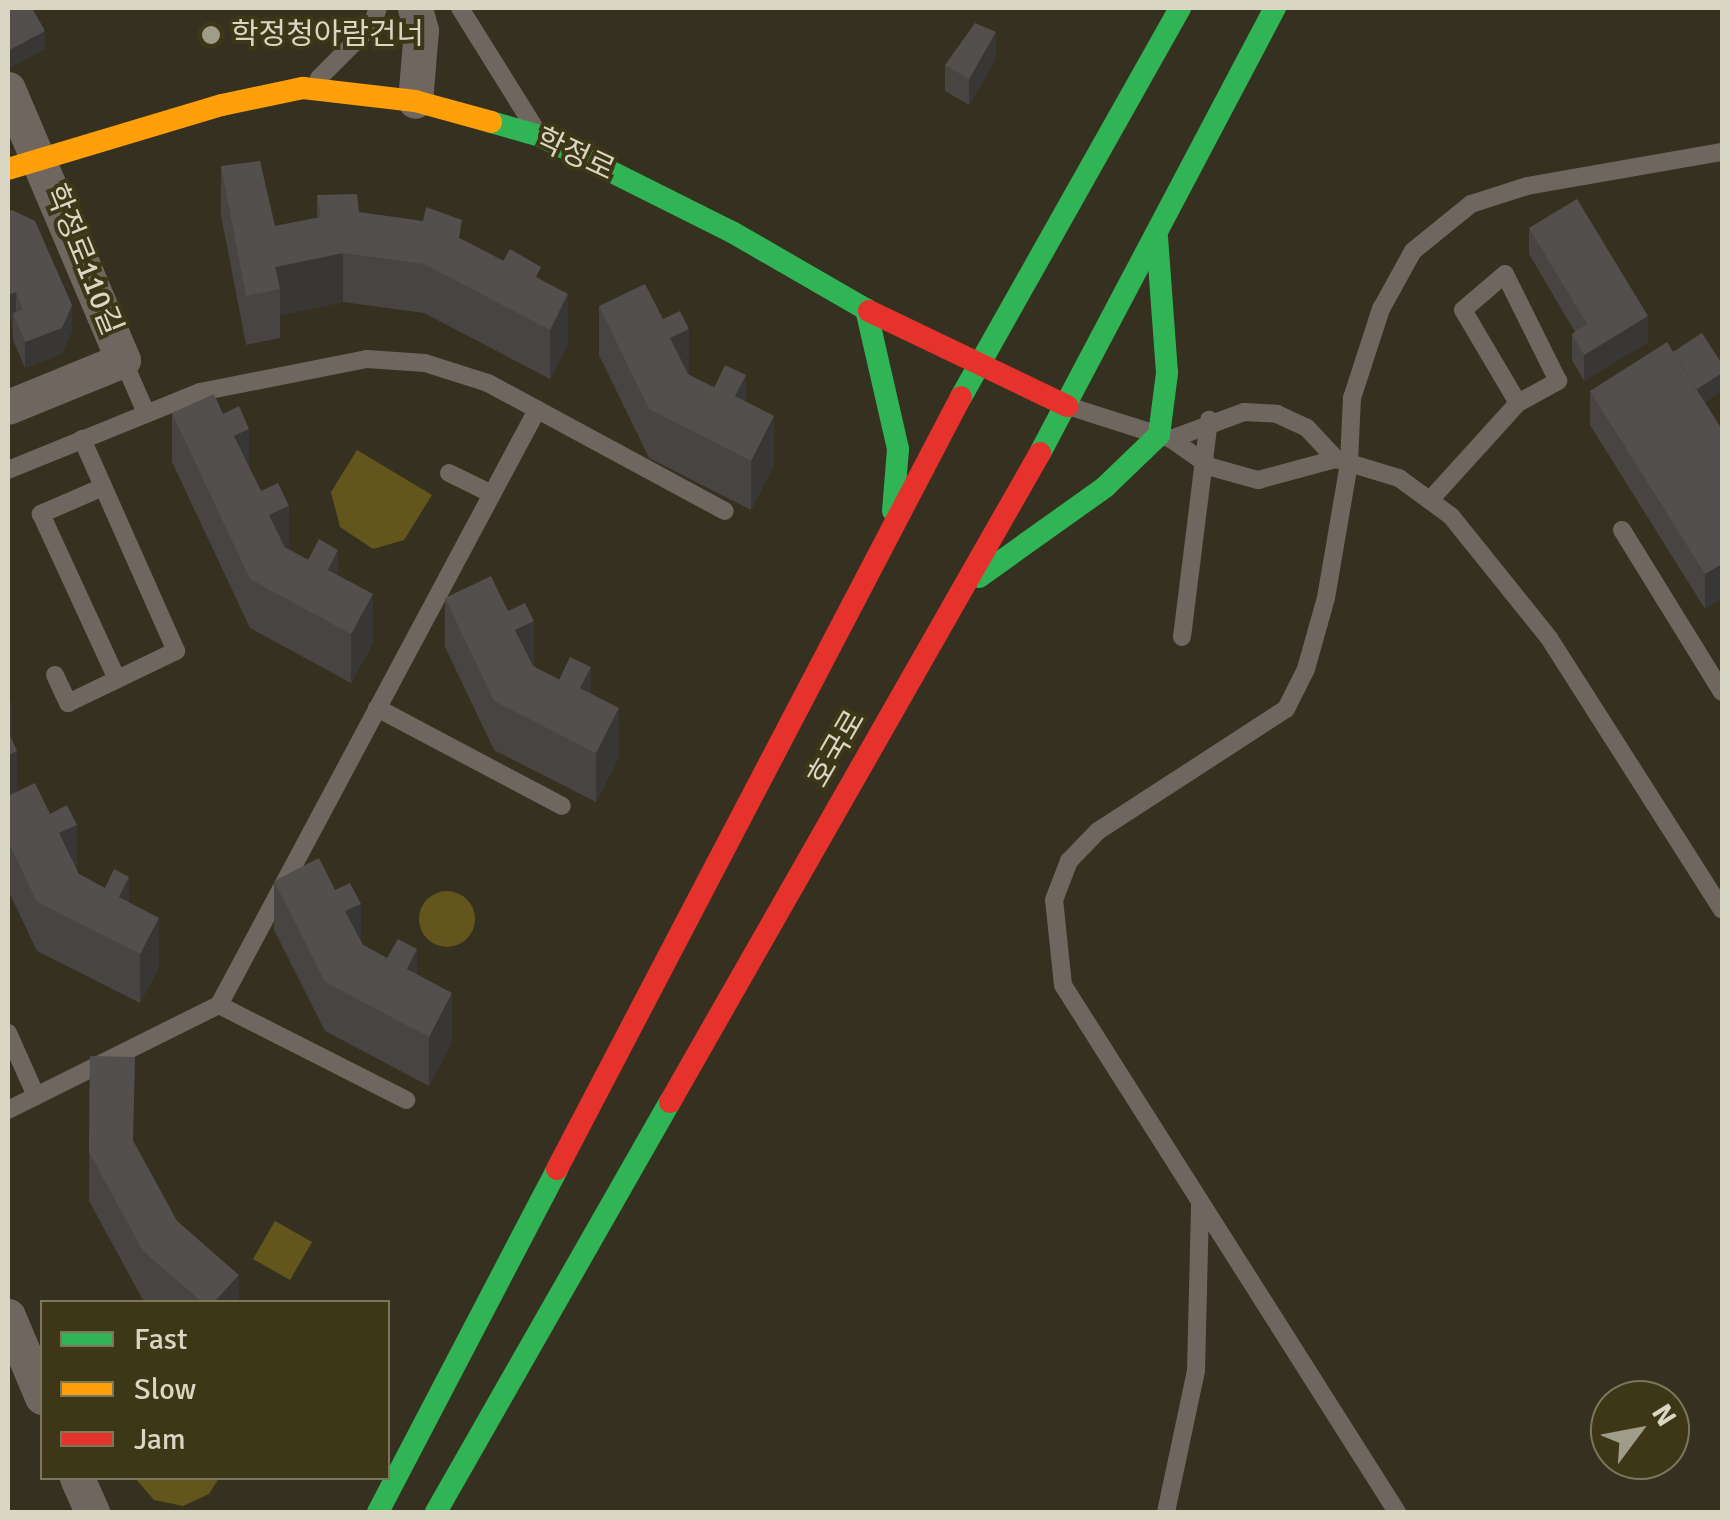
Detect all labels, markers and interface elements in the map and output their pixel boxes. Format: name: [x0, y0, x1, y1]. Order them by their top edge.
place label: 학정청아람건너: [231, 17, 424, 53]
marker: 학정청아람건너: [200, 24, 222, 46]
street label: 학정로: [530, 121, 620, 189]
street label: 학정로110길: [37, 180, 129, 340]
street label: 호국로: [801, 704, 873, 794]
legend: [40, 1300, 390, 1480]
text: Fast: [134, 1321, 187, 1358]
text: Slow: [134, 1371, 196, 1408]
north arrow: [1590, 1380, 1690, 1480]
text: N: [1644, 1398, 1683, 1432]
text: Jam: [134, 1421, 186, 1458]

